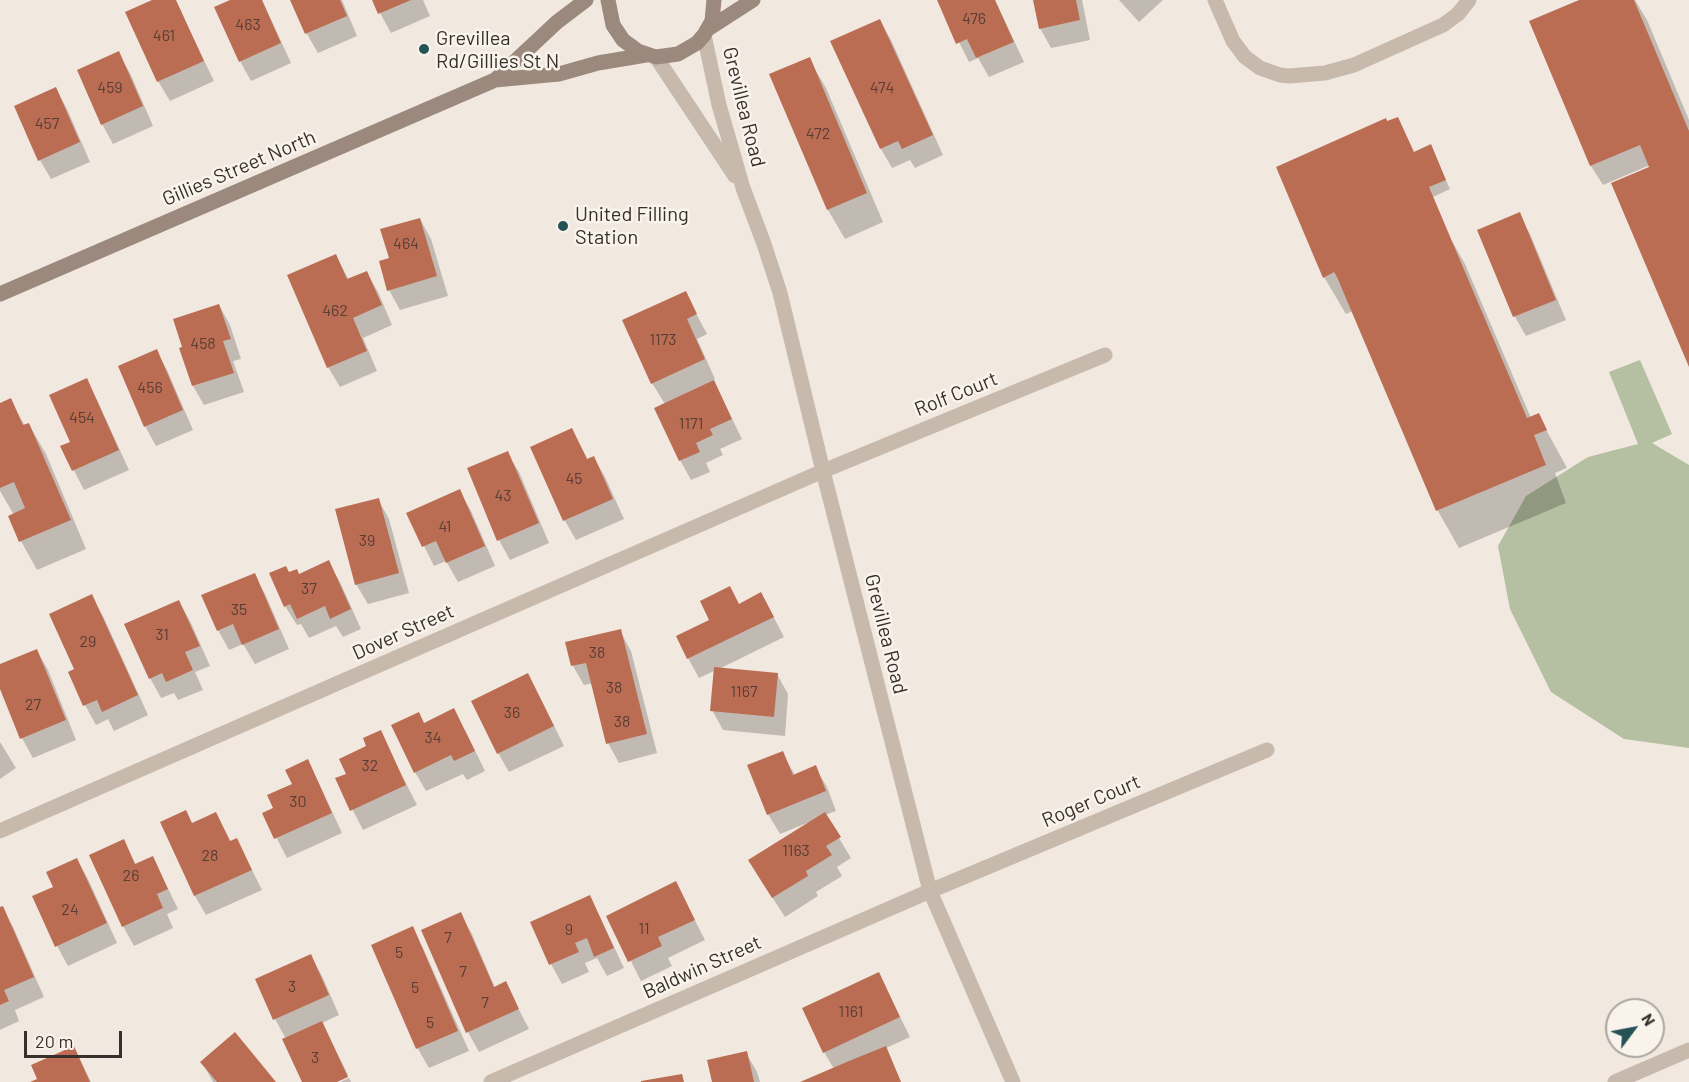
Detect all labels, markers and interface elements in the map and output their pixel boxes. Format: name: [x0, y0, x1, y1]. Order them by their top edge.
house number: 476: [962, 9, 986, 29]
house number: 463: [235, 15, 261, 35]
house number: 461: [153, 26, 175, 46]
place label: Grevillea Rd/Gillies St N: [436, 26, 559, 73]
marker: Grevillea Rd/Gillies St N: [417, 42, 431, 56]
street label: Grevillea Road: [718, 45, 770, 169]
house number: 459: [97, 78, 123, 98]
house number: 474: [870, 78, 894, 98]
house number: 457: [35, 114, 59, 134]
house number: 472: [806, 124, 830, 144]
street label: Gillies Street North: [159, 125, 319, 211]
place label: United Filling Station: [575, 202, 689, 249]
marker: United Filling Station: [556, 219, 570, 233]
house number: 464: [393, 234, 419, 254]
house number: 462: [322, 301, 348, 321]
house number: 1173: [649, 330, 677, 350]
house number: 458: [190, 334, 216, 354]
street label: Rolf Court: [911, 367, 1001, 421]
house number: 456: [137, 378, 163, 398]
house number: 454: [69, 408, 95, 428]
house number: 1171: [679, 414, 703, 434]
house number: 45: [565, 469, 583, 489]
house number: 43: [494, 486, 512, 506]
house number: 41: [439, 517, 451, 537]
house number: 39: [359, 531, 375, 551]
street label: Grevillea Road: [860, 572, 912, 696]
house number: 37: [301, 579, 317, 599]
street label: Dover Street: [349, 599, 457, 665]
house number: 35: [231, 600, 247, 620]
house number: 31: [155, 625, 169, 645]
house number: 29: [80, 632, 96, 652]
house number: 38: [589, 643, 605, 663]
house number: 38: [606, 678, 622, 698]
house number: 1167: [730, 682, 758, 702]
house number: 27: [25, 695, 41, 715]
house number: 36: [504, 703, 520, 723]
house number: 38: [614, 712, 630, 732]
house number: 34: [424, 728, 442, 748]
house number: 32: [362, 756, 378, 776]
street label: Roger Court: [1038, 770, 1144, 832]
house number: 30: [289, 792, 307, 812]
house number: 1163: [782, 841, 810, 861]
house number: 28: [202, 846, 218, 866]
house number: 26: [123, 866, 139, 886]
house number: 24: [61, 900, 79, 920]
house number: 11: [638, 919, 650, 939]
house number: 9: [565, 920, 573, 940]
house number: 7: [444, 928, 452, 948]
street label: Baldwin Street: [639, 930, 765, 1004]
house number: 5: [395, 943, 403, 963]
house number: 7: [459, 962, 467, 982]
house number: 3: [288, 977, 296, 997]
house number: 5: [411, 978, 419, 998]
house number: 7: [481, 993, 489, 1013]
north arrow: [1605, 998, 1665, 1058]
house number: 1161: [839, 1002, 863, 1022]
text: N: [1638, 1010, 1660, 1029]
house number: 5: [426, 1013, 434, 1033]
scale bar: [27, 1019, 124, 1057]
text: 20 m: [35, 1030, 73, 1052]
house number: 3: [311, 1048, 319, 1068]

